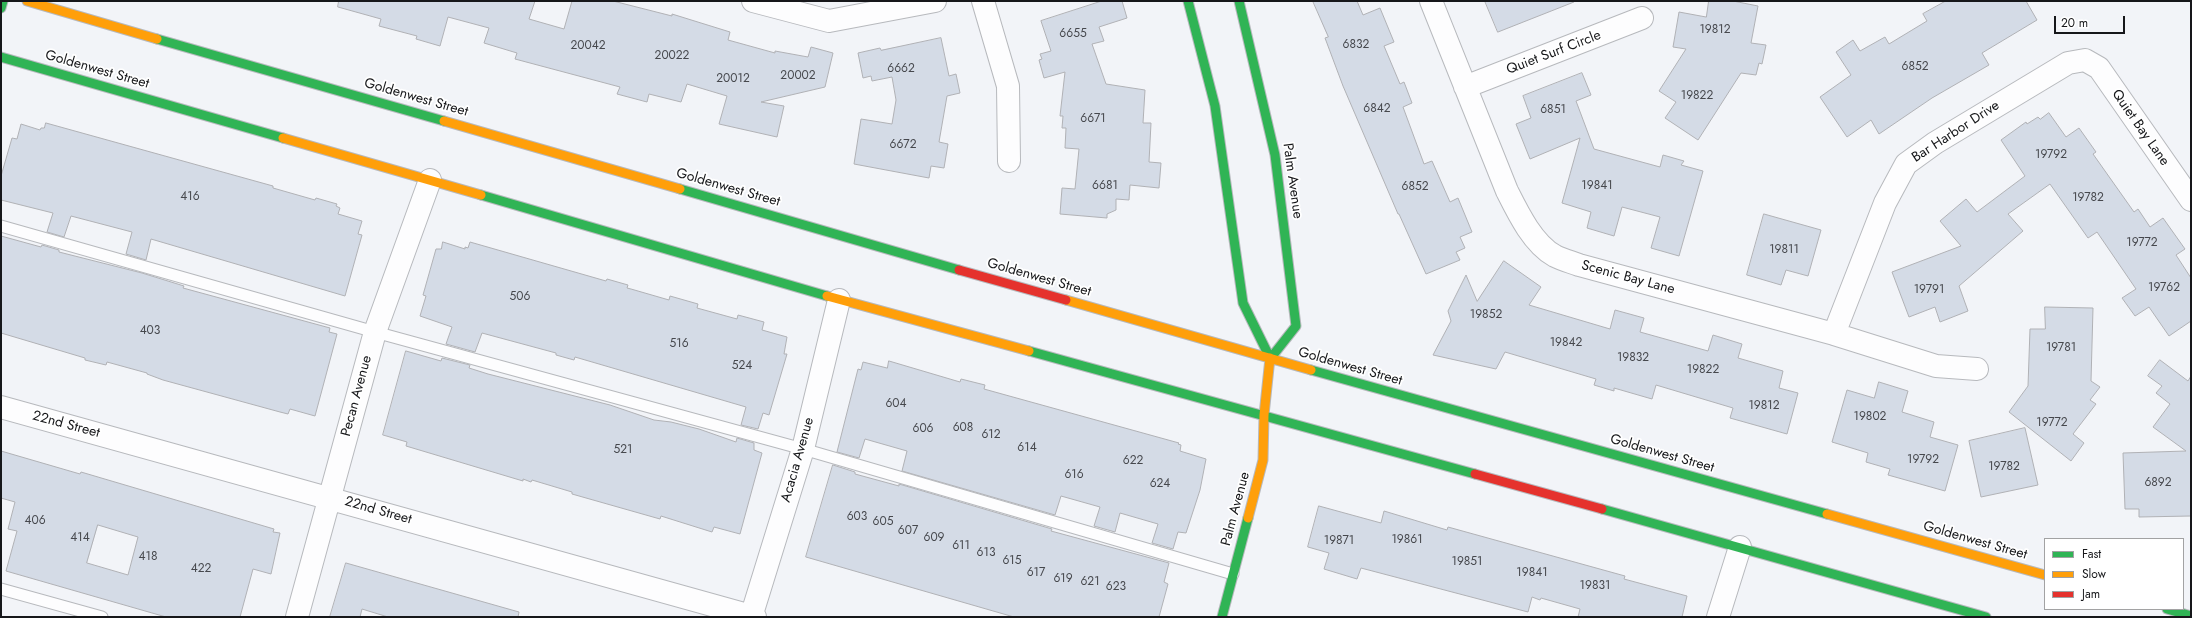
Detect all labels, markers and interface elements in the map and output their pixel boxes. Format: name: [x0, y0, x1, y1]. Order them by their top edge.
scale bar: [2056, 8, 2127, 34]
text: 20 m: [2061, 14, 2088, 32]
house number: 19812: [1699, 23, 1731, 37]
house number: 6655: [1059, 27, 1087, 41]
street label: Quiet Surf Circle: [1504, 27, 1604, 79]
house number: 6832: [1343, 38, 1369, 52]
house number: 20042: [570, 39, 606, 53]
street label: Goldenwest Street: [43, 47, 151, 93]
house number: 20022: [655, 49, 689, 63]
house number: 6852: [1901, 60, 1929, 74]
house number: 6662: [887, 62, 915, 76]
house number: 20002: [780, 69, 816, 83]
house number: 20012: [716, 72, 750, 86]
street label: Goldenwest Street: [362, 75, 470, 121]
street label: Quiet Bay Lane: [2108, 87, 2172, 169]
house number: 19822: [1681, 89, 1713, 103]
street label: Bar Harbor Drive: [1909, 97, 2003, 167]
house number: 6842: [1363, 102, 1391, 116]
house number: 6851: [1540, 103, 1566, 117]
house number: 6671: [1080, 112, 1106, 126]
house number: 6672: [890, 138, 916, 152]
street label: Palm Avenue: [1278, 142, 1306, 220]
house number: 19792: [2035, 148, 2067, 162]
street label: Goldenwest Street: [674, 165, 782, 211]
house number: 6681: [1092, 179, 1118, 193]
house number: 19841: [1581, 179, 1613, 193]
house number: 6852: [1401, 180, 1429, 194]
house number: 416: [180, 190, 200, 204]
house number: 19782: [2072, 191, 2104, 205]
house number: 19772: [2126, 236, 2158, 250]
house number: 19811: [1769, 243, 1799, 257]
street label: Goldenwest Street: [985, 255, 1093, 301]
street label: Scenic Bay Lane: [1580, 257, 1676, 299]
house number: 19762: [2148, 281, 2180, 295]
house number: 19791: [1914, 283, 1944, 297]
house number: 506: [510, 290, 530, 304]
house number: 19852: [1470, 308, 1502, 322]
house number: 403: [140, 324, 160, 338]
house number: 19842: [1550, 336, 1582, 350]
house number: 516: [669, 337, 689, 351]
house number: 19781: [2046, 341, 2076, 355]
street label: Goldenwest Street: [1296, 344, 1404, 390]
house number: 19832: [1617, 351, 1649, 365]
street label: Pecan Avenue: [338, 354, 376, 438]
house number: 524: [732, 359, 752, 373]
house number: 19822: [1687, 363, 1719, 377]
house number: 604: [885, 397, 907, 411]
house number: 19812: [1748, 399, 1780, 413]
street label: 22nd Street: [31, 408, 101, 442]
house number: 19802: [1854, 410, 1886, 424]
street label: Acacia Avenue: [778, 416, 818, 504]
house number: 19772: [2036, 416, 2068, 430]
house number: 608: [953, 421, 973, 435]
house number: 606: [912, 422, 934, 436]
house number: 612: [981, 428, 1001, 442]
street label: Goldenwest Street: [1608, 431, 1716, 477]
house number: 614: [1017, 441, 1037, 455]
house number: 521: [614, 443, 632, 457]
house number: 19792: [1907, 453, 1939, 467]
house number: 622: [1123, 454, 1143, 468]
house number: 19782: [1988, 460, 2020, 474]
house number: 616: [1064, 468, 1084, 482]
street label: Palm Avenue: [1218, 470, 1254, 548]
house number: 6892: [2144, 476, 2172, 490]
house number: 624: [1150, 477, 1170, 491]
street label: 22nd Street: [343, 493, 413, 529]
house number: 603: [847, 510, 867, 524]
house number: 406: [24, 514, 46, 528]
house number: 605: [873, 515, 893, 529]
street label: Goldenwest Street: [1921, 518, 2029, 564]
house number: 607: [898, 524, 918, 538]
house number: 414: [70, 531, 90, 545]
house number: 609: [923, 531, 945, 545]
house number: 19861: [1391, 533, 1423, 547]
house number: 19871: [1324, 534, 1354, 548]
legend: [2044, 538, 2184, 610]
house number: 611: [952, 539, 970, 553]
text: Fast: [2082, 545, 2101, 563]
house number: 613: [977, 546, 995, 560]
house number: 418: [139, 550, 157, 564]
house number: 615: [1002, 554, 1022, 568]
house number: 19851: [1451, 555, 1483, 569]
house number: 422: [191, 562, 211, 576]
text: Slow: [2082, 565, 2106, 583]
house number: 617: [1027, 566, 1045, 580]
house number: 19841: [1516, 566, 1548, 580]
house number: 619: [1053, 572, 1073, 586]
house number: 621: [1080, 575, 1100, 589]
house number: 19831: [1580, 579, 1610, 593]
house number: 623: [1106, 580, 1126, 594]
text: Jam: [2082, 585, 2100, 603]

